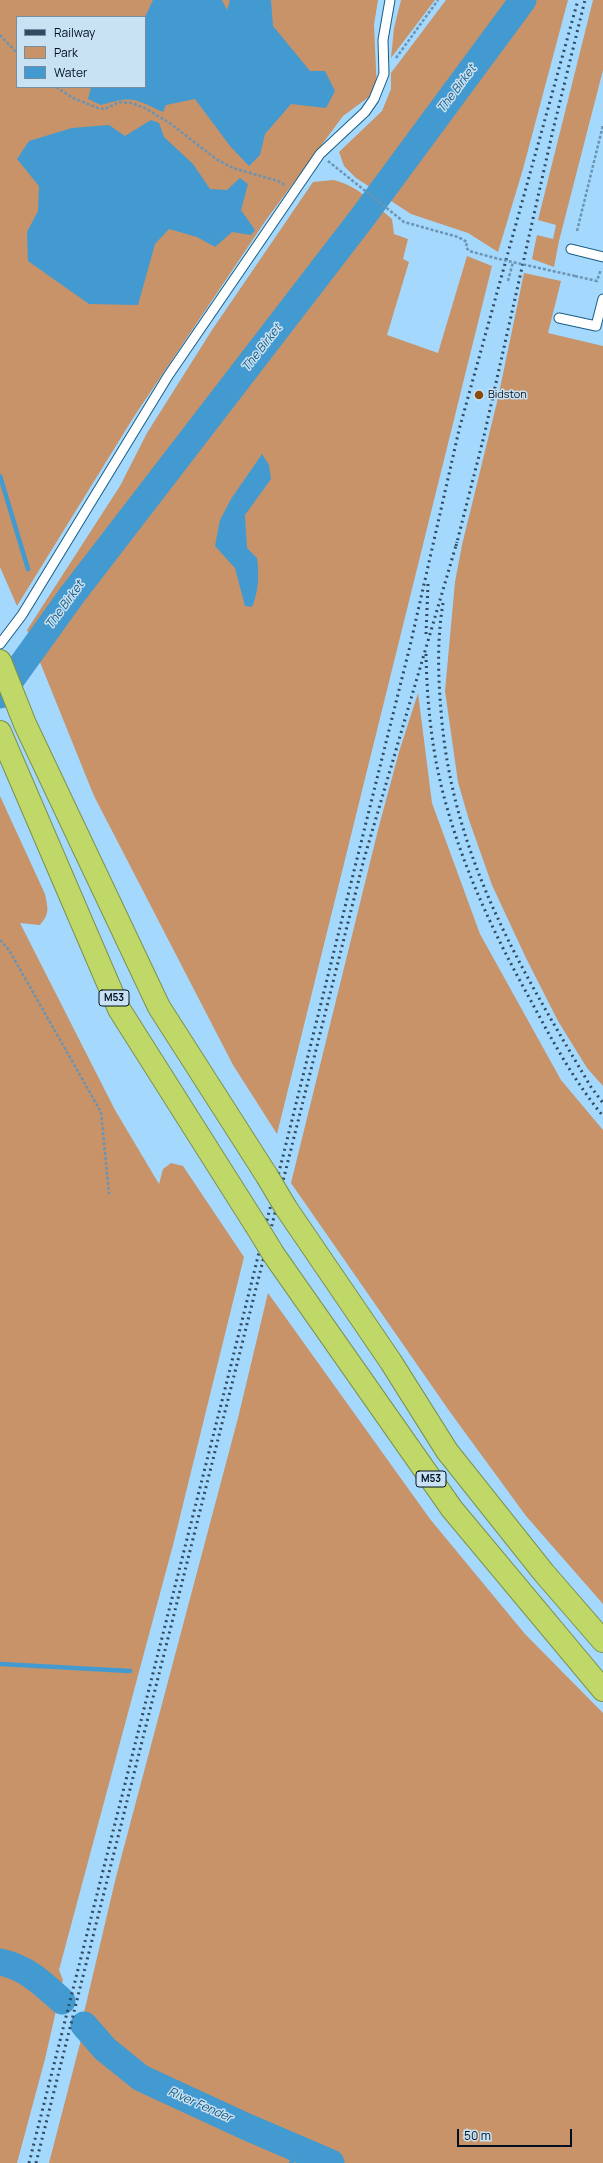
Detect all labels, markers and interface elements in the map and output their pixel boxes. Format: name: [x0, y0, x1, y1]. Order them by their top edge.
legend: [16, 16, 146, 88]
text: Railway: [54, 24, 95, 41]
text: Park: [54, 44, 78, 61]
water label: The Birket: [434, 62, 480, 116]
text: Water: [54, 64, 87, 81]
water label: The Birket: [239, 322, 285, 374]
place label: Bidston: [488, 388, 527, 402]
marker: Bidston: [473, 389, 485, 401]
water label: The Birket: [43, 578, 87, 632]
road number: M53: [99, 990, 129, 1006]
road number: M53: [416, 1471, 446, 1487]
water label: River Fender: [166, 2085, 234, 2125]
scale bar: [459, 2121, 574, 2147]
text: 50 m: [464, 2127, 491, 2144]

